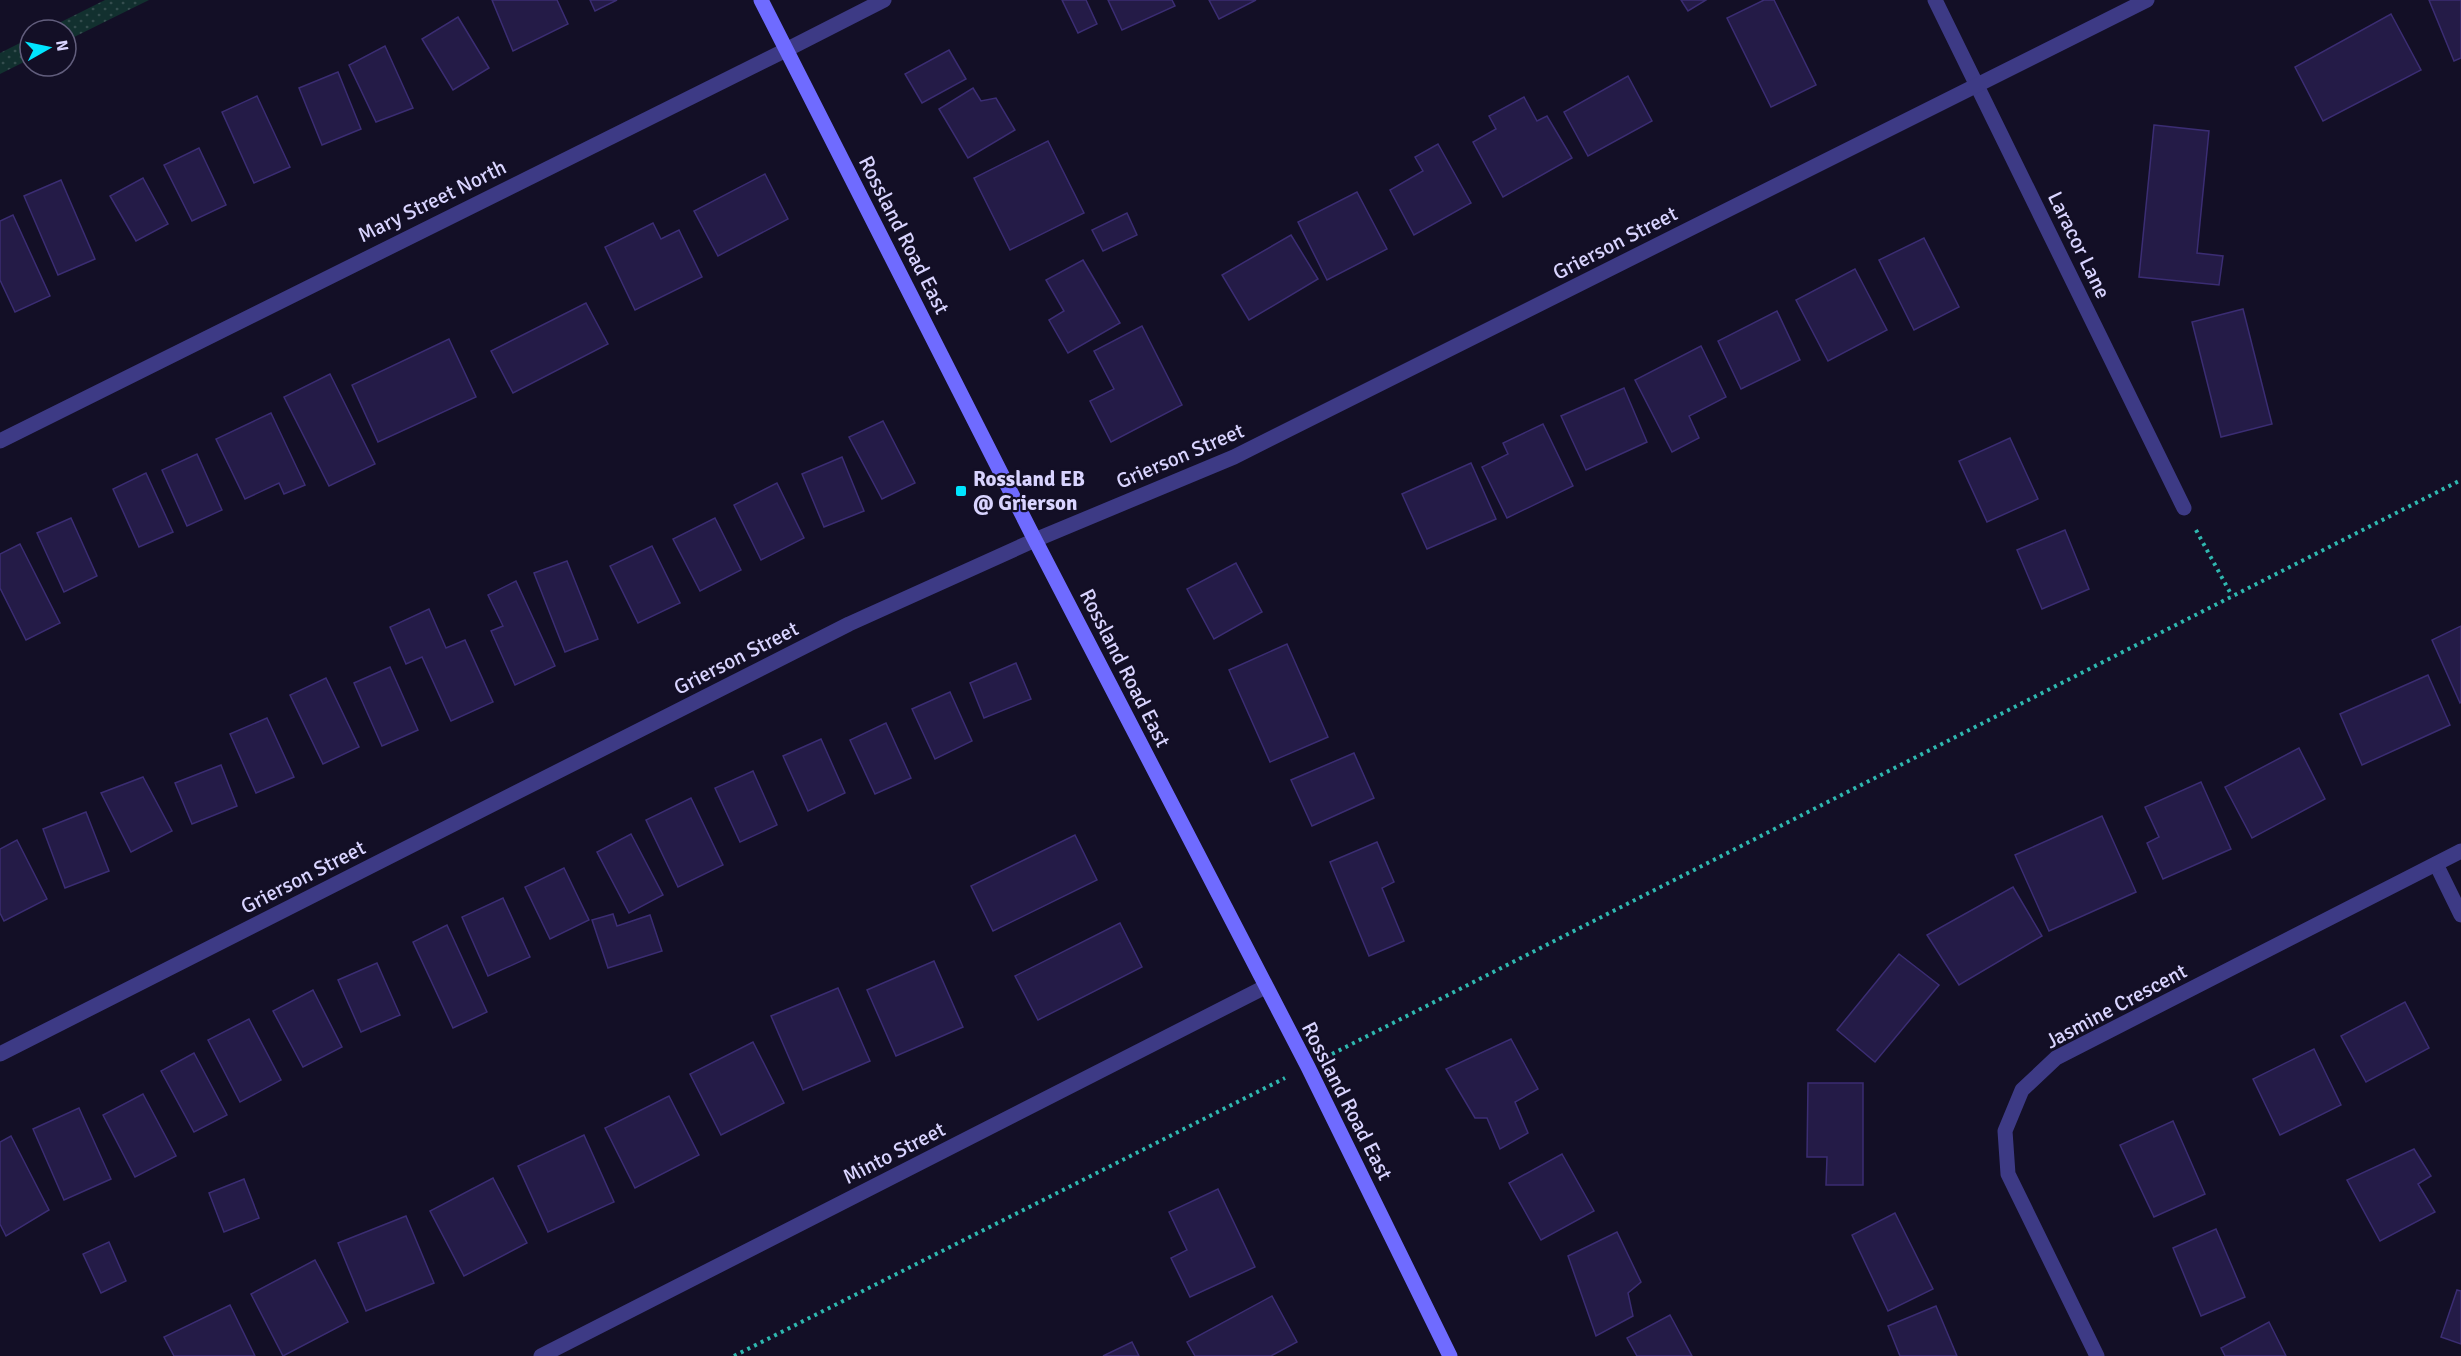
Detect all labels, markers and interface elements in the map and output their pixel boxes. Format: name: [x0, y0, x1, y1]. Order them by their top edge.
north arrow: [18, 18, 78, 78]
text: N: [51, 39, 73, 53]
street label: Rossland Road East: [853, 152, 955, 318]
street label: Mary Street North: [354, 154, 510, 248]
street label: Laracor Lane: [2042, 187, 2116, 303]
street label: Grierson Street: [1548, 200, 1682, 286]
street label: Grierson Street: [1112, 417, 1248, 495]
place label: Rossland EB @ Grierson: [973, 466, 1085, 516]
marker: Rossland EB @ Grierson: [954, 484, 968, 498]
street label: Rossland Road East: [1074, 585, 1176, 751]
street label: Grierson Street: [669, 615, 803, 701]
street label: Grierson Street: [236, 834, 370, 920]
street label: Jasmine Crescent: [2041, 958, 2191, 1054]
street label: Rossland Road East: [1296, 1018, 1398, 1184]
street label: Minto Street: [838, 1116, 950, 1190]

